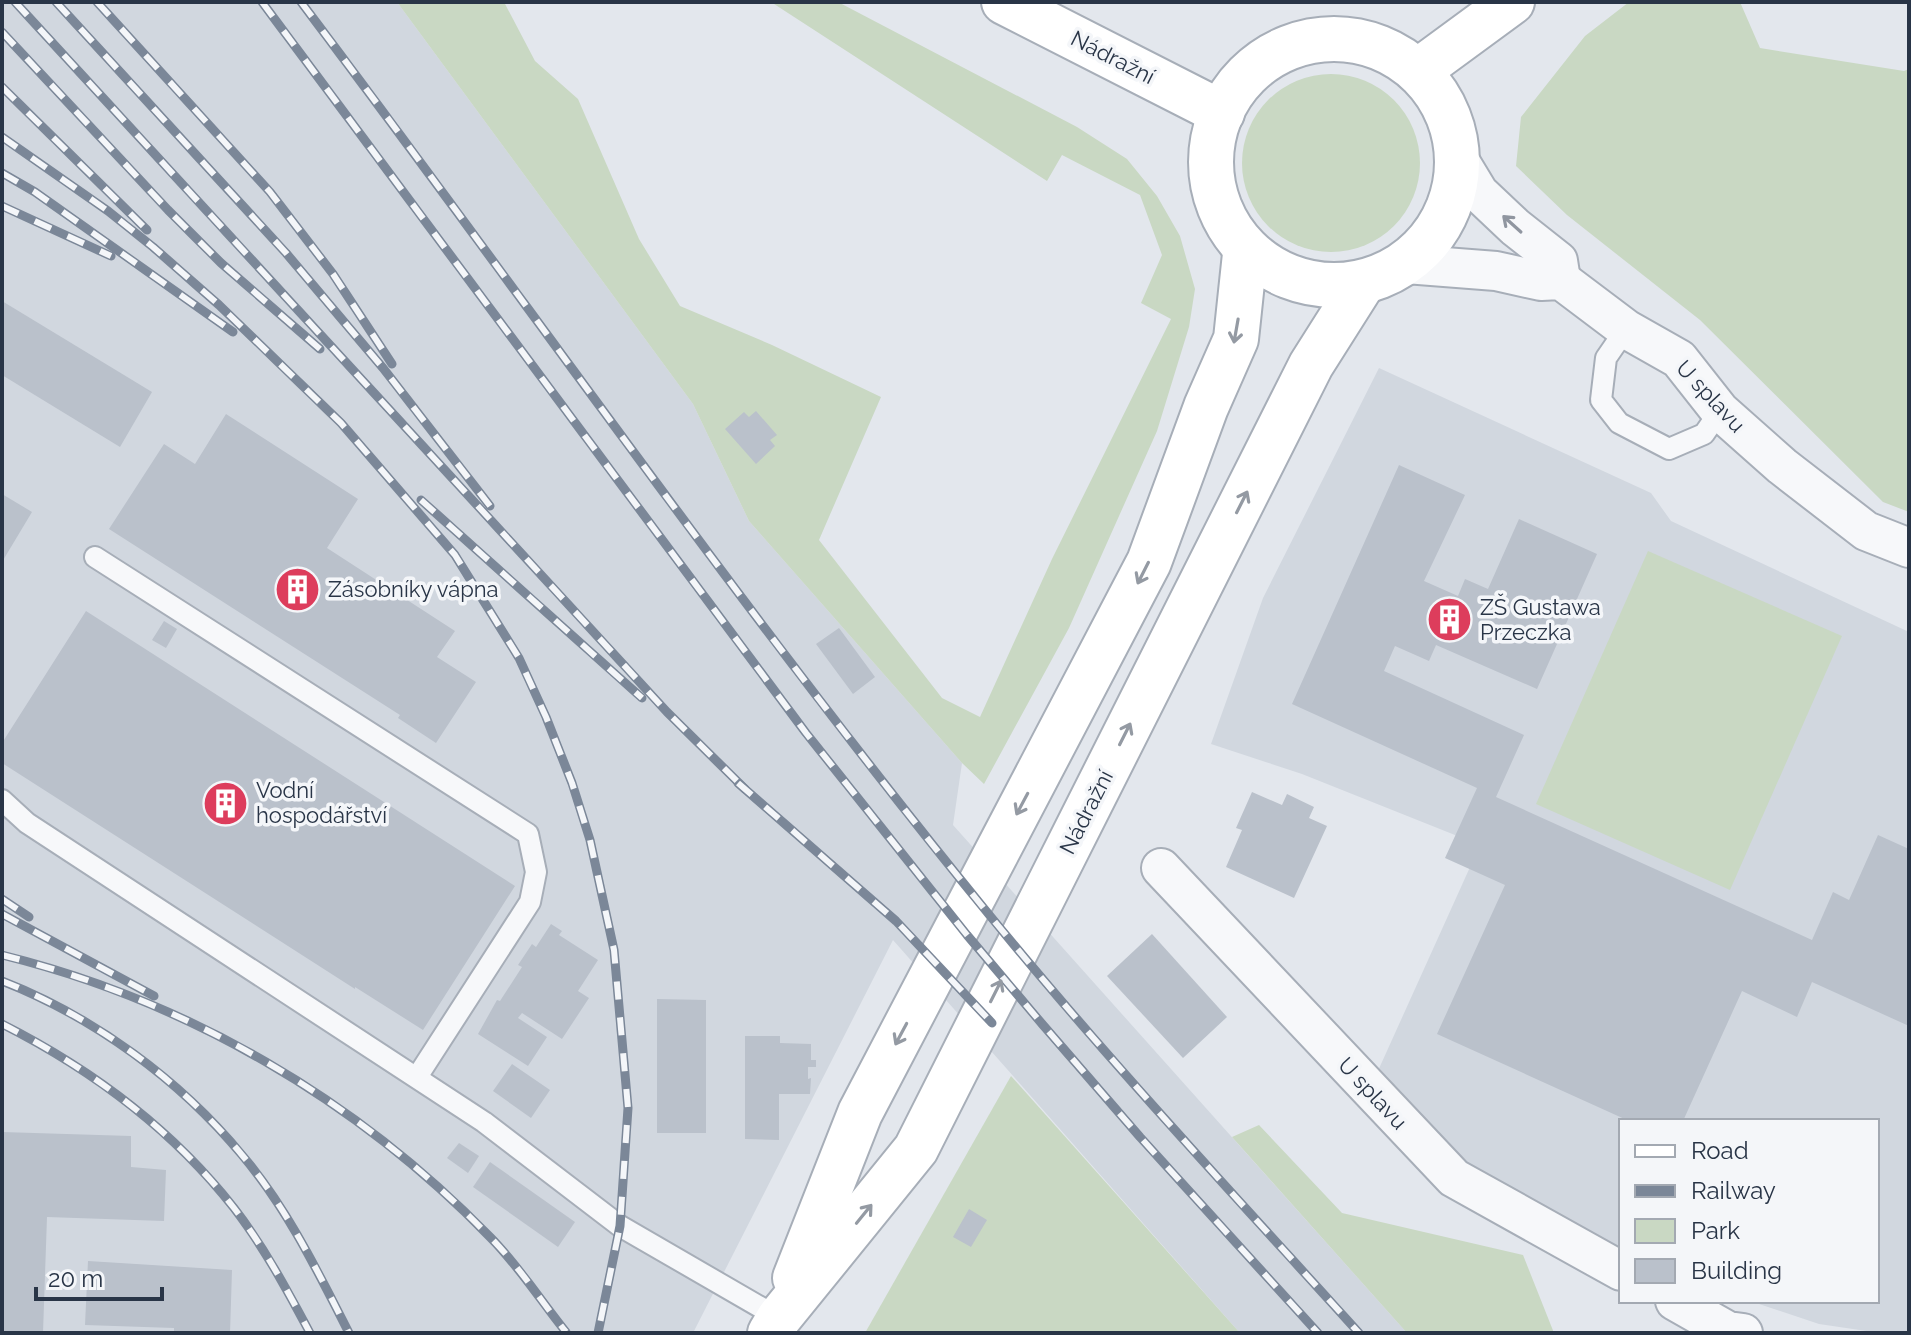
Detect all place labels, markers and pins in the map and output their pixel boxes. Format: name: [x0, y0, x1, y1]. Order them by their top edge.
building icon: Zásobníky vápna: [273, 565, 321, 613]
place label: Zásobníky vápna: [328, 576, 499, 602]
place label: ZŠ Gustawa Przeczka: [1480, 593, 1601, 645]
building icon: ZŠ Gustawa Przeczka: [1425, 596, 1473, 644]
place label: Vodní hospodářství: [256, 777, 387, 828]
building icon: Vodní hospodářství: [201, 779, 249, 827]

